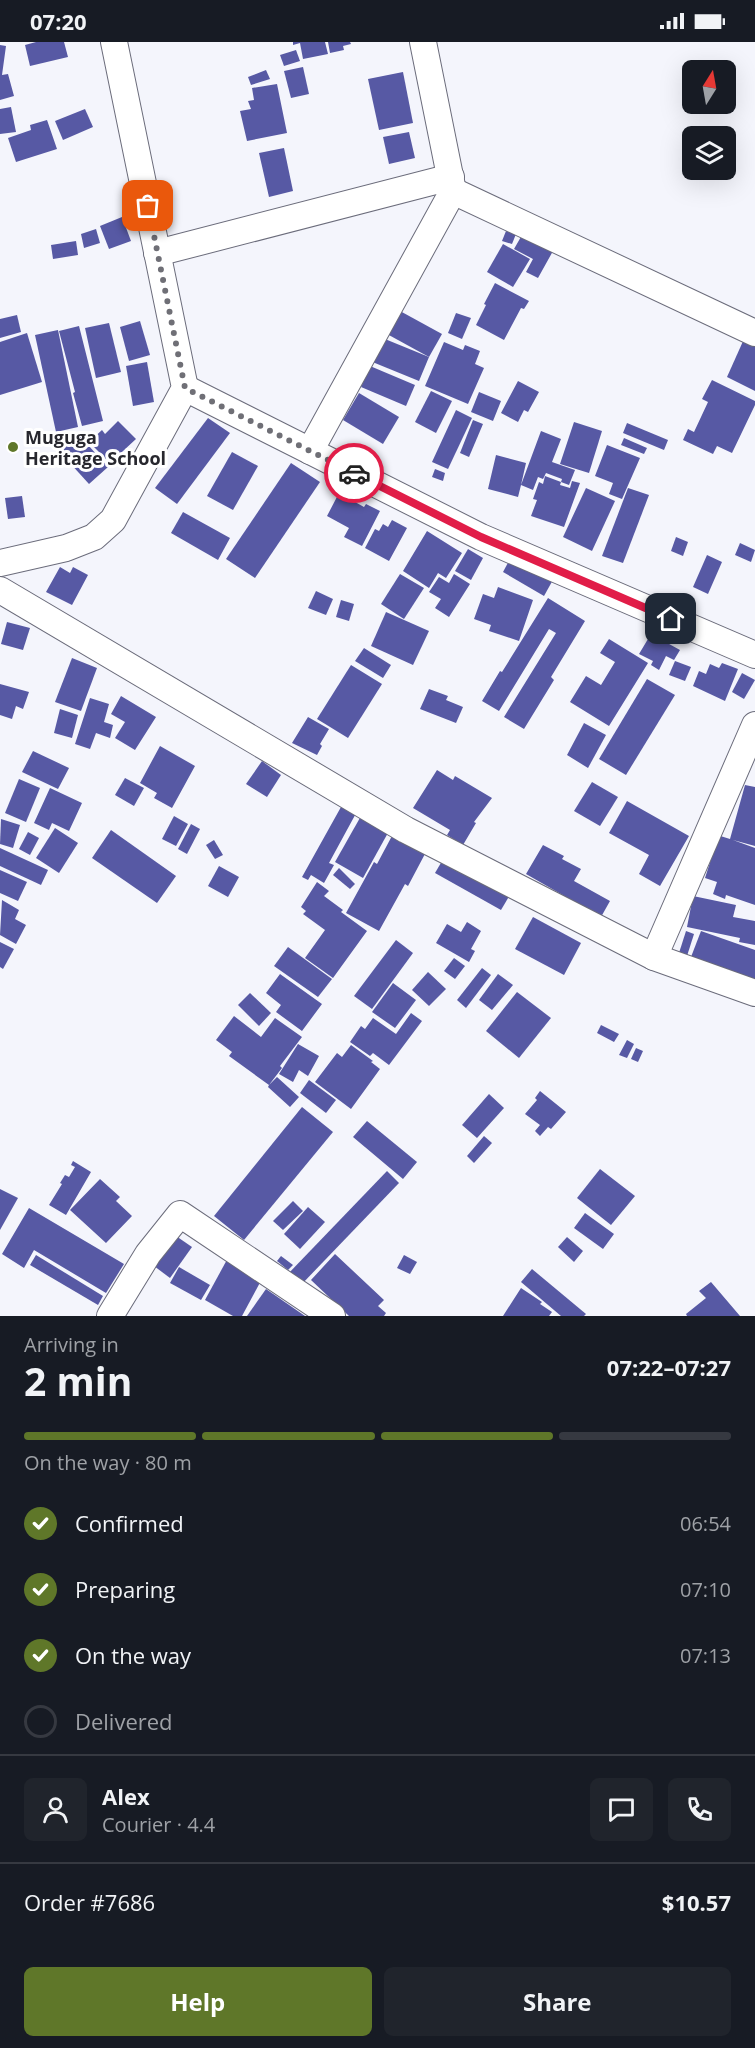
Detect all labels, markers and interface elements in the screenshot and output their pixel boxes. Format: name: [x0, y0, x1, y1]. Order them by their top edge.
text: 07:20: [30, 6, 87, 36]
north arrow: [682, 60, 736, 114]
map controls: [682, 60, 736, 180]
button: layers: [682, 126, 736, 180]
pin: [122, 180, 173, 231]
icon: bag: [131, 189, 164, 222]
place label: Muguga Heritage School: [25, 425, 166, 470]
marker: Muguga Heritage School: [6, 440, 20, 454]
courier: [324, 443, 384, 503]
icon: car: [338, 457, 371, 490]
pin: [645, 593, 696, 644]
icon: home: [654, 602, 687, 635]
text: Arriving in: [24, 1331, 119, 1358]
text: 07:22–07:27: [607, 1352, 731, 1382]
text: 2 min: [24, 1354, 132, 1407]
text: On the way · 80 m: [24, 1449, 192, 1476]
icon: check: [24, 1507, 57, 1540]
text: Confirmed: [75, 1508, 184, 1538]
text: 06:54: [680, 1510, 731, 1537]
icon: check: [24, 1573, 57, 1606]
text: Preparing: [75, 1574, 175, 1604]
text: 07:10: [680, 1576, 731, 1603]
icon: check: [24, 1639, 57, 1672]
text: On the way: [75, 1640, 191, 1670]
text: 07:13: [680, 1642, 731, 1669]
text: Delivered: [75, 1706, 173, 1736]
button: person: [24, 1778, 87, 1841]
button: chat: [590, 1778, 653, 1841]
button: phone: [668, 1778, 731, 1841]
text: Alex: [102, 1781, 150, 1811]
text: Courier · 4.4: [102, 1811, 215, 1838]
text: Order #7686: [24, 1887, 155, 1917]
text: $10.57: [662, 1887, 731, 1917]
button: Help: [24, 1967, 372, 2036]
button: Share: [384, 1967, 731, 2036]

